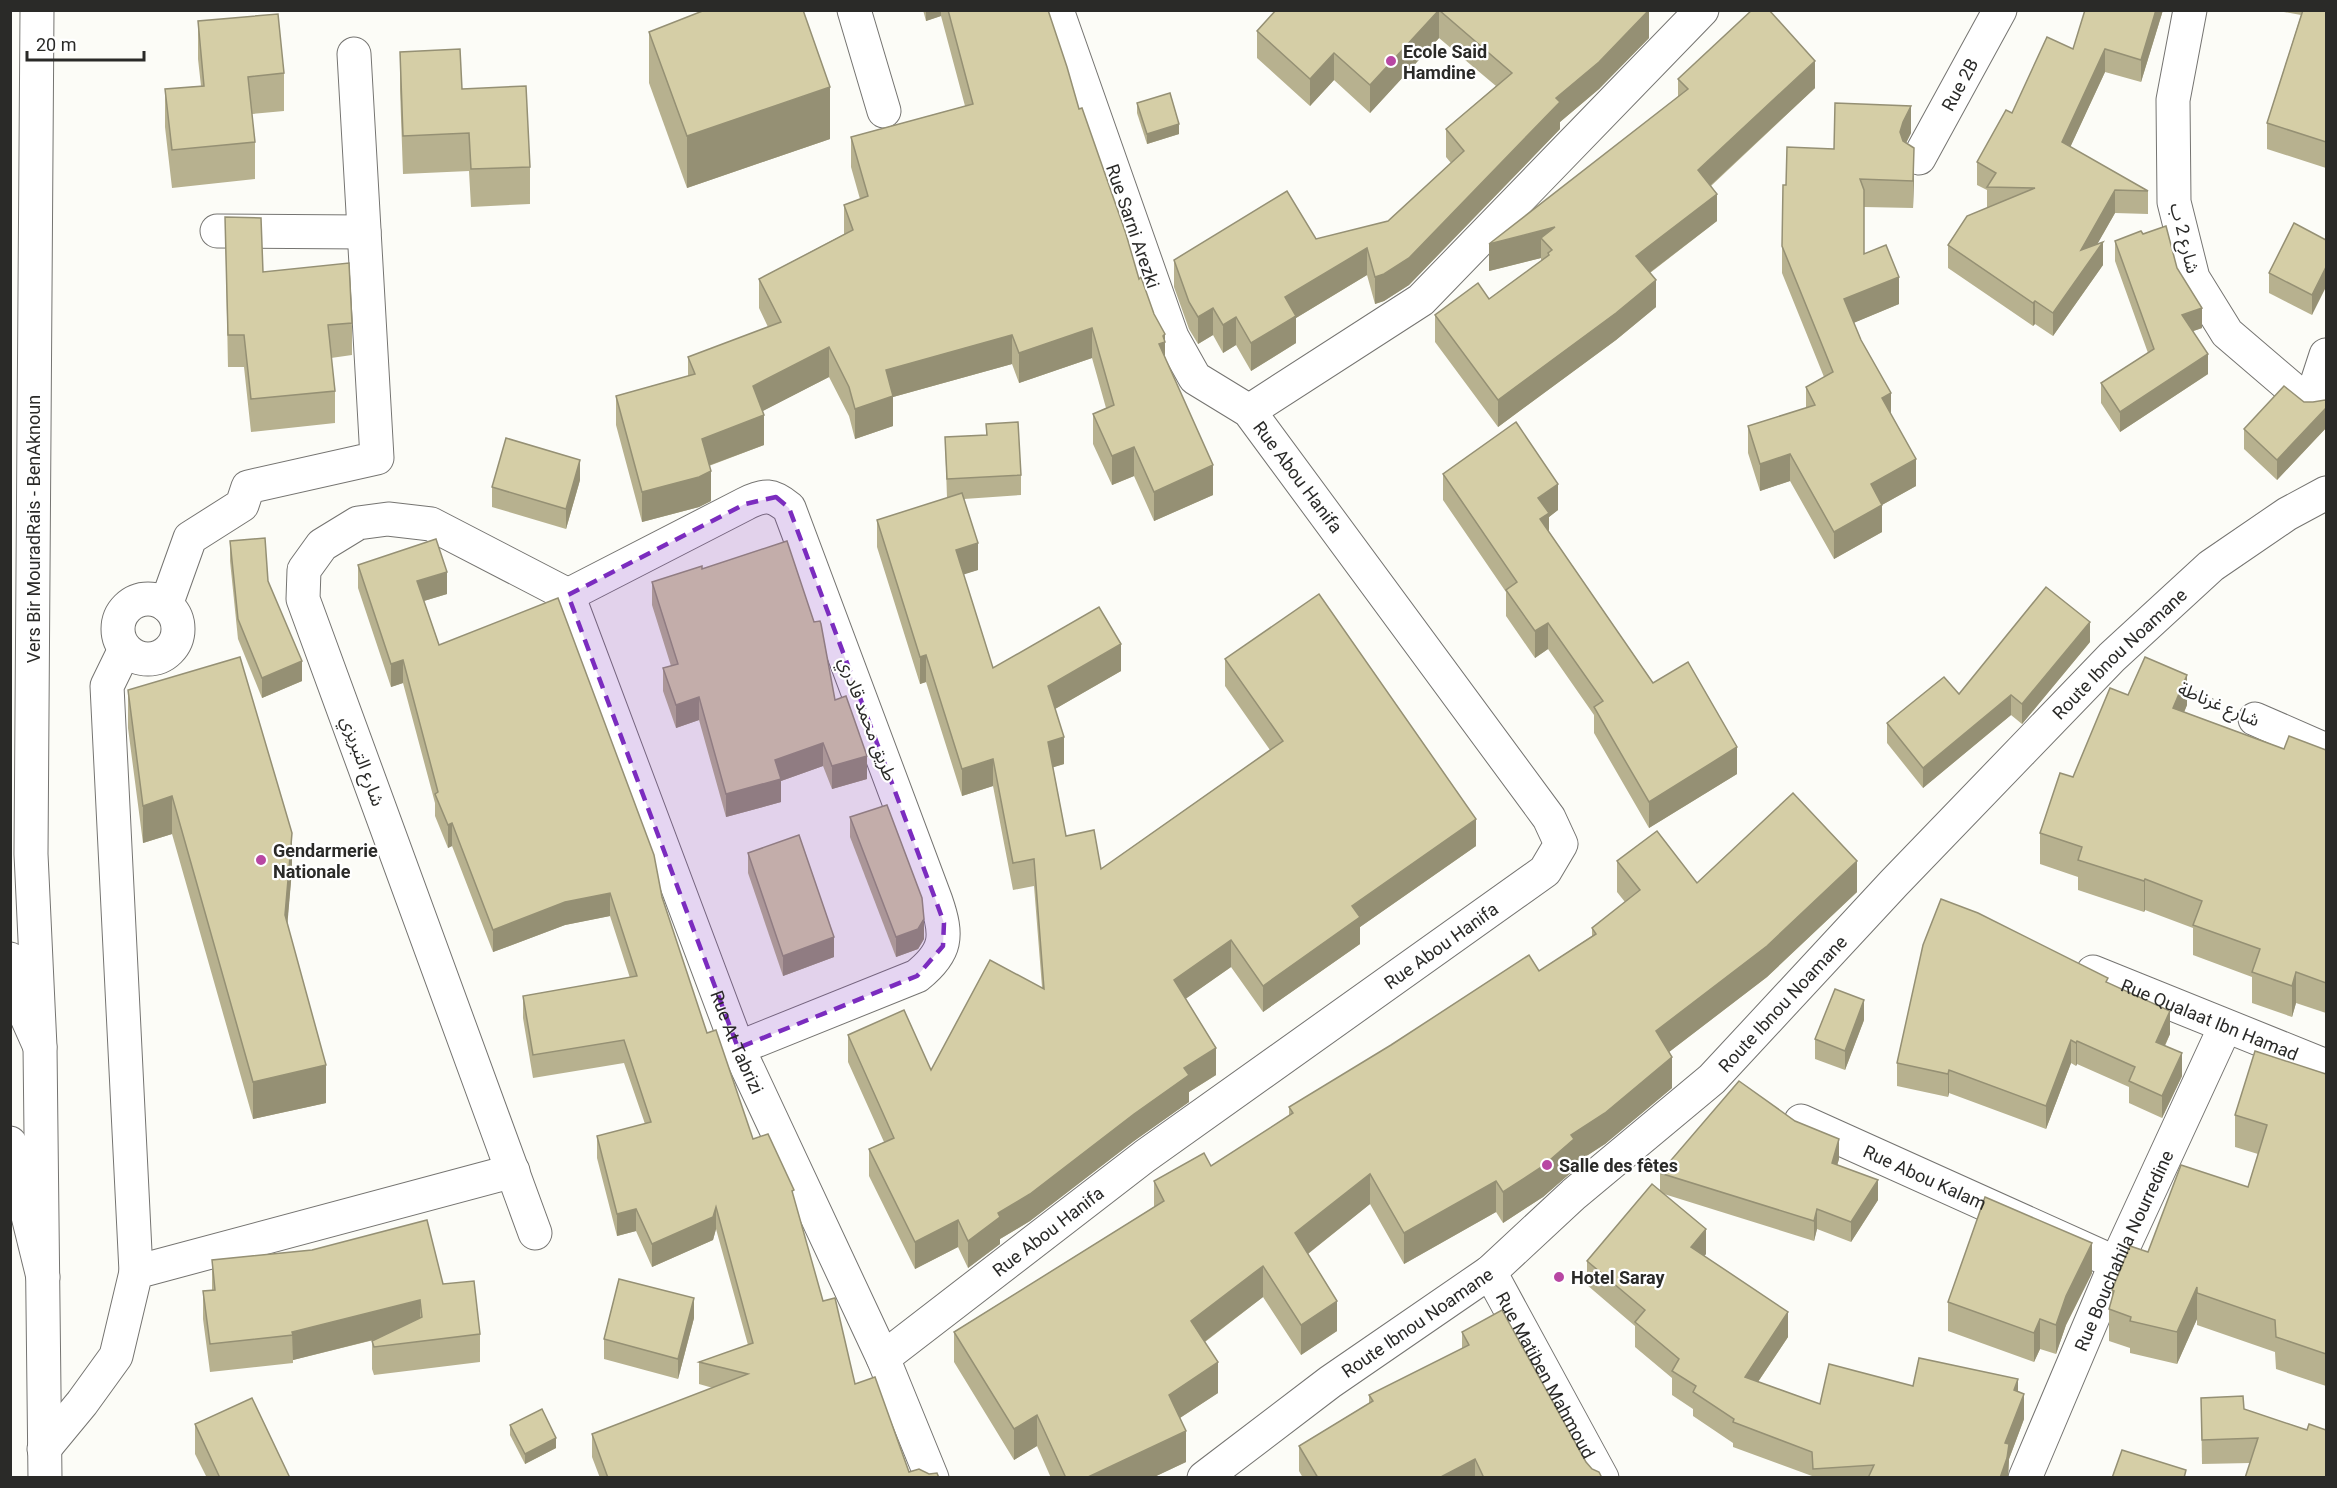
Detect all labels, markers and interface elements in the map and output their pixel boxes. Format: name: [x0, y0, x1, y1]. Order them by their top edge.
scale bar: [27, 24, 144, 62]
text: 20 m: [36, 34, 76, 55]
place label: Ecole Said Hamdine: [1403, 41, 1487, 83]
marker: Ecole Said Hamdine: [1384, 54, 1398, 68]
street label: Rue 2B: [1937, 55, 1982, 114]
street label: Rue Sarni Arezki: [1102, 161, 1164, 291]
street label: شارع 2 ب: [2162, 201, 2204, 276]
street label: Vers Bir MouradRais - BenAknoun: [23, 395, 44, 663]
street label: Rue Abou Hanifa: [1249, 417, 1347, 537]
street label: Route Ibnou Noamane: [2048, 584, 2191, 723]
street label: طريق محمد قادري: [832, 654, 901, 785]
street label: شارع غرناطة: [2174, 677, 2263, 734]
street label: شارع التبريزي: [333, 713, 389, 810]
place label: Gendarmerie Nationale: [273, 840, 378, 882]
marker: Gendarmerie Nationale: [254, 853, 268, 867]
street label: Rue Abou Hanifa: [1380, 898, 1502, 993]
street label: Route Ibnou Noamane: [1714, 931, 1851, 1076]
street label: Rue Qualaat Ibn Hamad: [2118, 974, 2302, 1064]
street label: Rue At Tabrizi: [707, 987, 768, 1097]
street label: Rue Abou Kalam: [1860, 1140, 1990, 1214]
street label: Rue Bouchahila Nourredine: [2070, 1147, 2177, 1354]
place label: Salle des fêtes: [1559, 1155, 1678, 1176]
marker: Salle des fêtes: [1540, 1158, 1554, 1172]
street label: Rue Abou Hanifa: [988, 1182, 1107, 1280]
street label: Route Ibnou Noamane: [1337, 1263, 1497, 1381]
place label: Hotel Saray: [1571, 1267, 1665, 1288]
marker: Hotel Saray: [1552, 1270, 1566, 1284]
street label: Rue Matiben Mahmoud: [1492, 1288, 1600, 1462]

